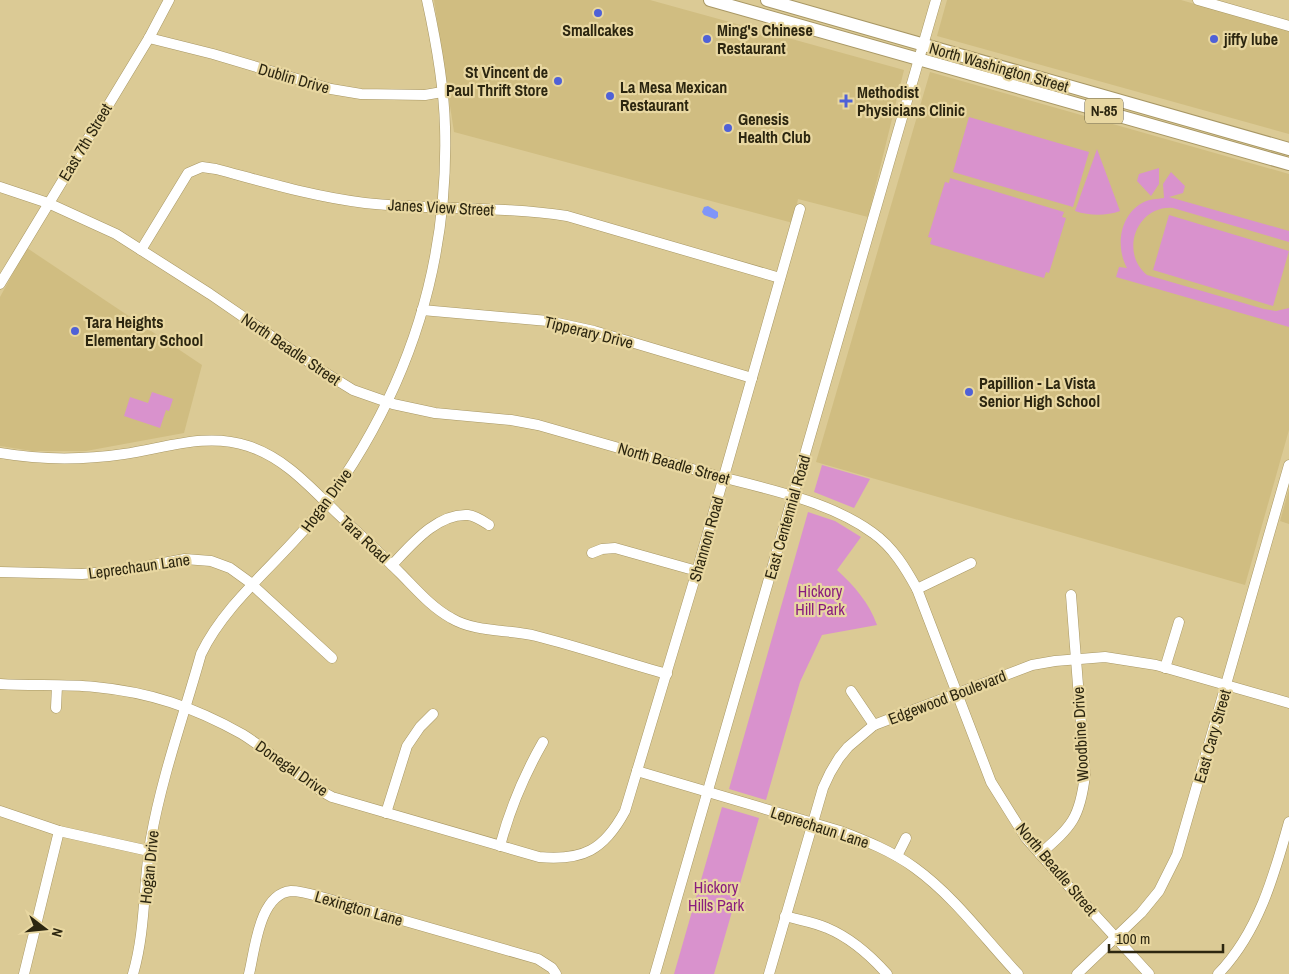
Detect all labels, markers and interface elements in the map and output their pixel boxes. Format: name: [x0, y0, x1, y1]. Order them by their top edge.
marker: Smallcakes: [592, 7, 604, 19]
place label: Smallcakes: [562, 19, 634, 41]
place label: Ming's Chinese Restaurant: [717, 19, 813, 59]
place label: jiffy lube: [1223, 28, 1278, 50]
marker: Ming's Chinese Restaurant: [701, 33, 713, 45]
marker: jiffy lube: [1208, 33, 1220, 45]
street label: North Washington Street: [927, 37, 1072, 98]
street label: Dublin Drive: [256, 57, 332, 99]
place label: St Vincent de Paul Thrift Store: [446, 61, 548, 101]
marker: St Vincent de Paul Thrift Store: [552, 75, 564, 87]
place label: La Mesa Mexican Restaurant: [620, 76, 727, 116]
place label: Methodist Physicians Clinic: [857, 81, 965, 121]
marker: La Mesa Mexican Restaurant: [604, 90, 616, 102]
marker: Methodist Physicians Clinic: [839, 94, 853, 108]
road number: N-85: [1085, 98, 1123, 124]
street label: East 7th Street: [53, 99, 117, 185]
place label: Genesis Health Club: [738, 108, 811, 148]
marker: Genesis Health Club: [722, 122, 734, 134]
street label: Janes View Street: [387, 193, 495, 221]
street label: North Beadle Street: [237, 308, 345, 391]
street label: Tipperary Drive: [542, 310, 636, 354]
place label: Tara Heights Elementary School: [85, 311, 203, 351]
marker: Tara Heights Elementary School: [69, 325, 81, 337]
place label: Papillion - La Vista Senior High School: [979, 372, 1100, 412]
marker: Papillion - La Vista Senior High School: [963, 386, 975, 398]
street label: North Beadle Street: [616, 437, 733, 490]
street label: East Centennial Road: [759, 452, 815, 582]
street label: Hogan Drive: [295, 464, 357, 536]
street label: Shannon Road: [683, 494, 729, 584]
street label: Tara Road: [335, 510, 395, 568]
street label: Leprechaun Lane: [87, 548, 191, 584]
park label: Hickory Hill Park: [795, 580, 845, 620]
street label: Edgewood Boulevard: [885, 664, 1009, 730]
street label: Woodbine Drive: [1067, 686, 1093, 782]
street label: East Cary Street: [1188, 686, 1236, 785]
street label: Donegal Drive: [251, 735, 333, 801]
street label: Leprechaun Lane: [768, 801, 872, 853]
street label: North Beadle Street: [1012, 818, 1103, 920]
street label: Hogan Drive: [134, 829, 164, 905]
park label: Hickory Hills Park: [688, 876, 744, 916]
street label: Lexington Lane: [312, 885, 406, 931]
north arrow: [20, 904, 70, 954]
scale bar: [1109, 922, 1223, 954]
text: N: [48, 926, 67, 939]
text: 100 m: [1116, 928, 1150, 949]

